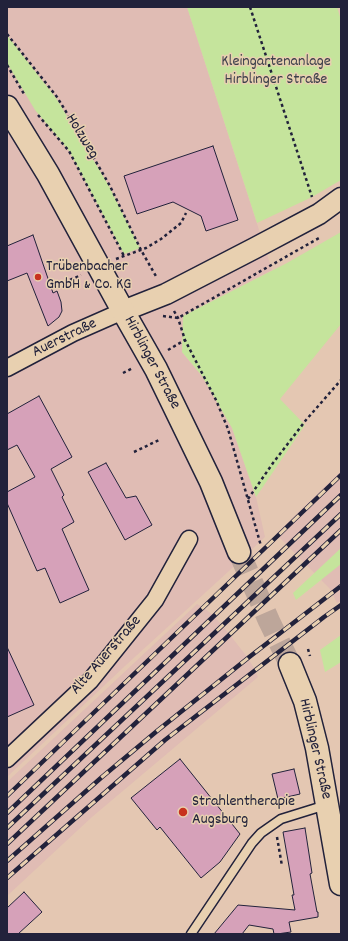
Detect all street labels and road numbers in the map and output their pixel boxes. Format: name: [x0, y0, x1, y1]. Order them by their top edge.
street label: Holzweg: [60, 111, 102, 163]
street label: Hirblinger Straße: [118, 313, 184, 413]
street label: Auerstraße: [30, 315, 100, 363]
street label: Alte Auerstraße: [67, 613, 147, 699]
street label: Hirblinger Straße: [293, 697, 335, 801]

